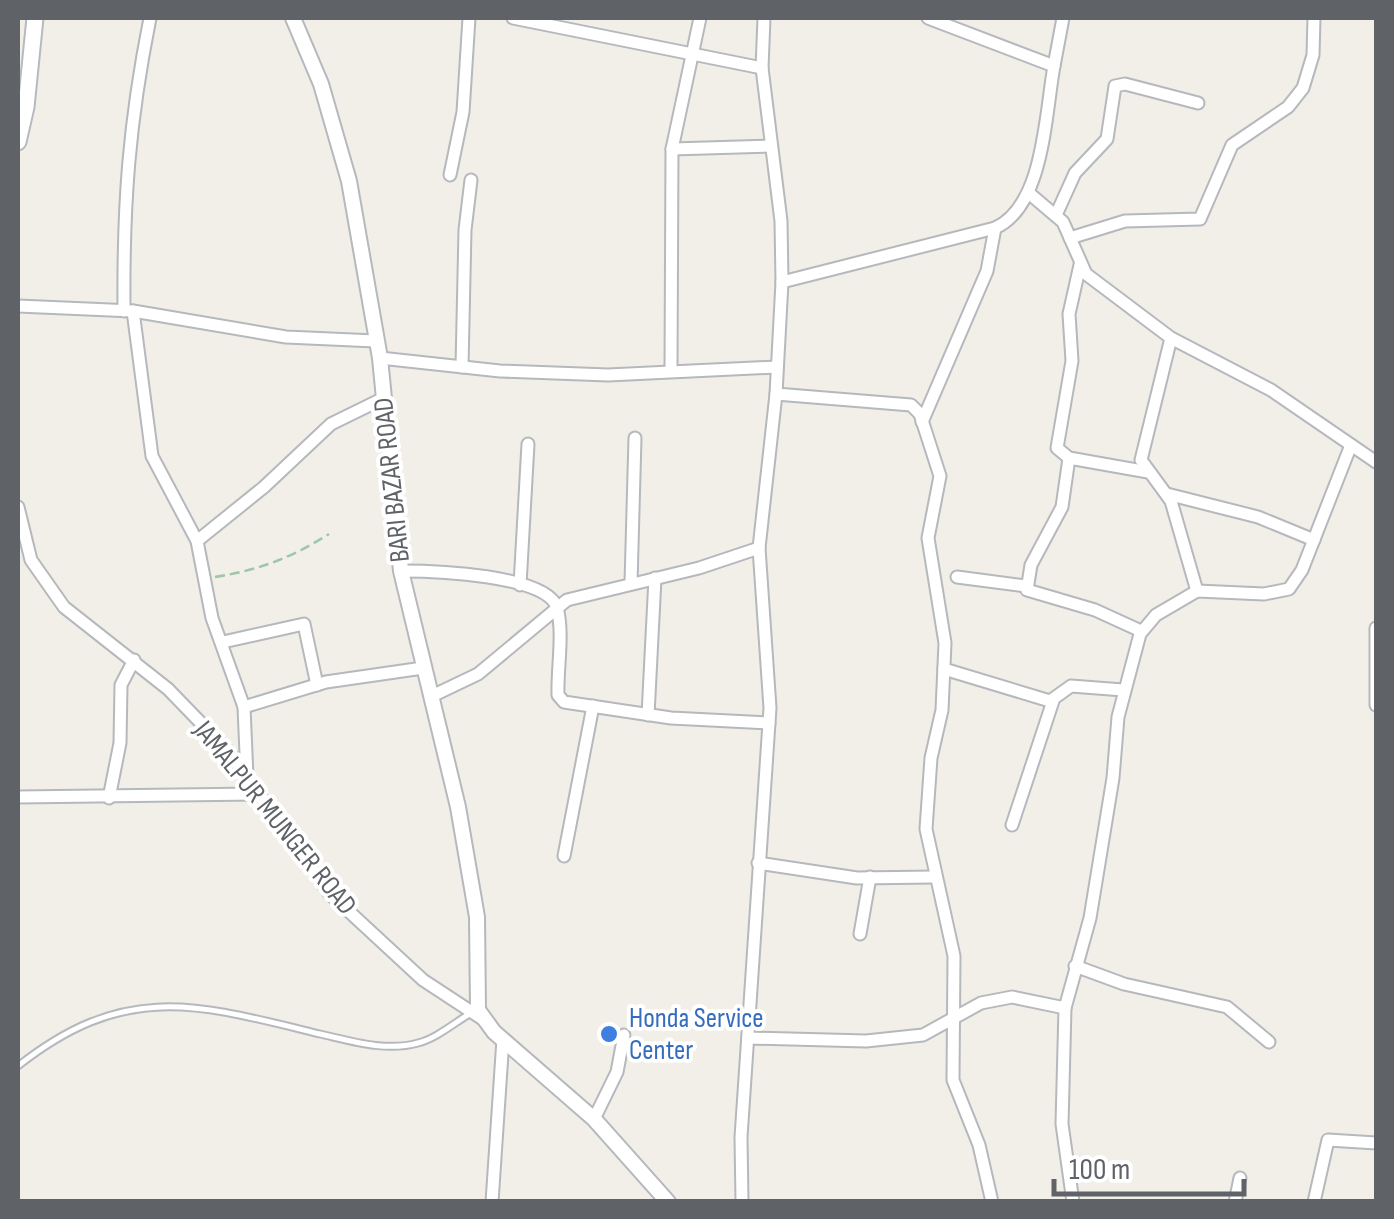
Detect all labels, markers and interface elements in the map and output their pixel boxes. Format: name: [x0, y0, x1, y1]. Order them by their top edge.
street label: BARI BAZAR ROAD: [367, 396, 417, 564]
street label: JAMALPUR MUNGER ROAD: [186, 714, 363, 922]
place label: Honda Service Center: [629, 1002, 764, 1067]
marker: Honda Service Center: [598, 1023, 620, 1045]
scale bar: [1054, 1134, 1244, 1196]
text: 100 m: [1069, 1152, 1130, 1188]

